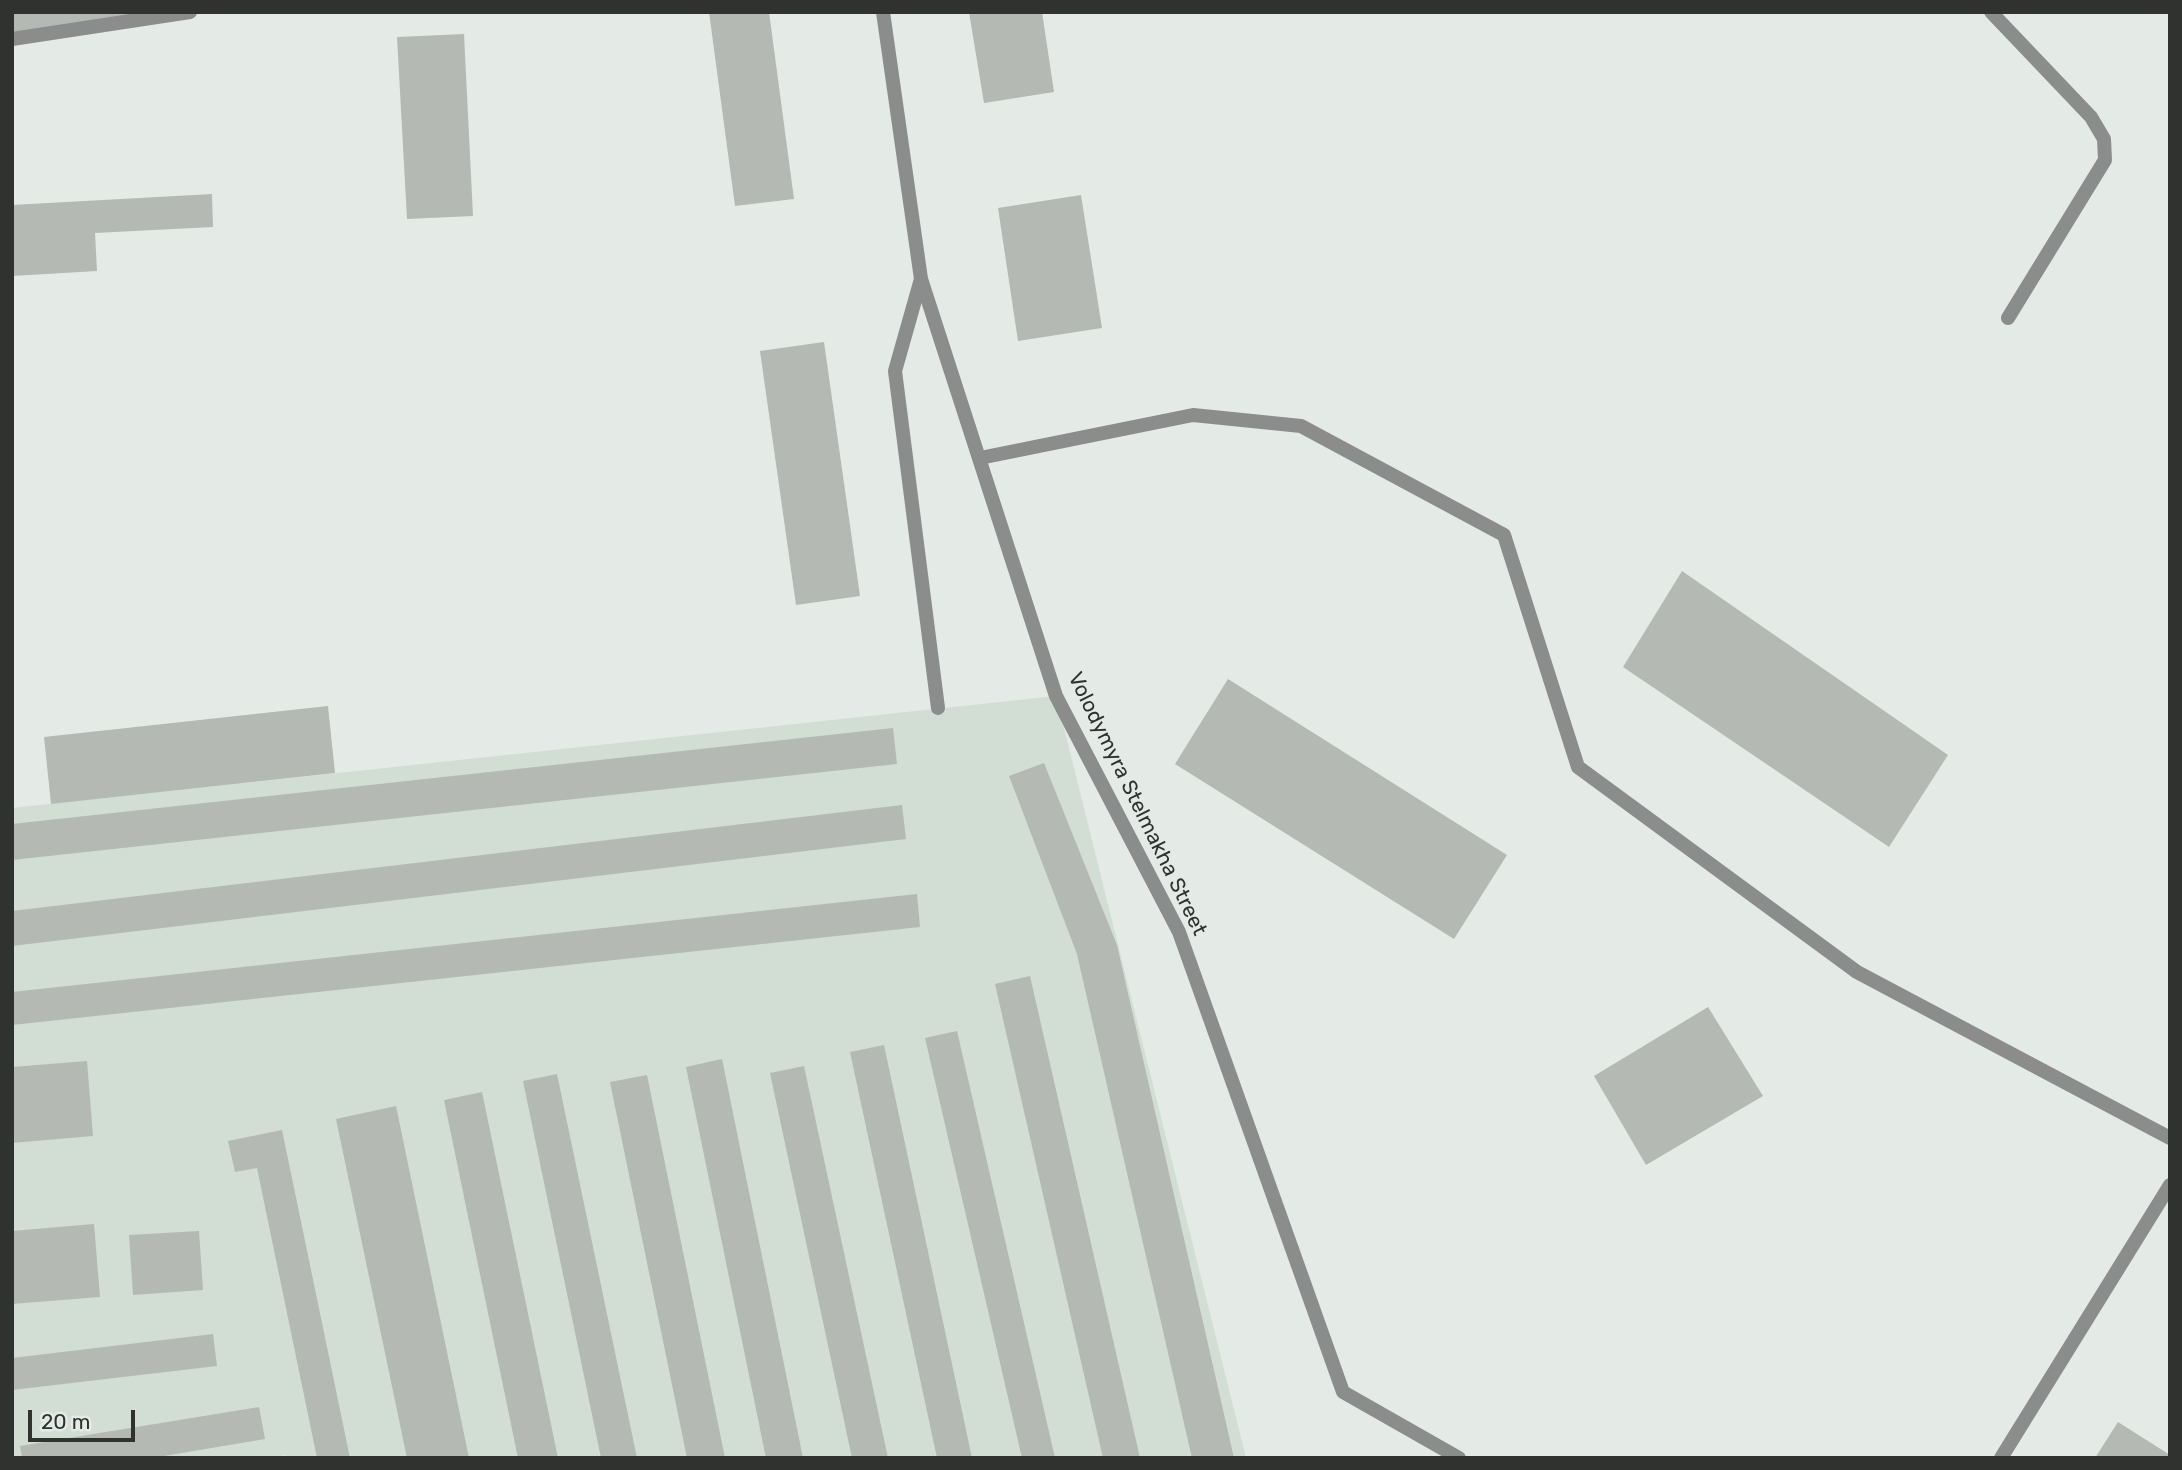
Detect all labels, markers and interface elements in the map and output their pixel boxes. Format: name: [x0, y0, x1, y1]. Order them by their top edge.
street label: Volodymyra Stelmakha Street: [1062, 668, 1212, 940]
scale bar: [32, 1396, 138, 1440]
text: 20 m: [41, 1409, 90, 1434]

